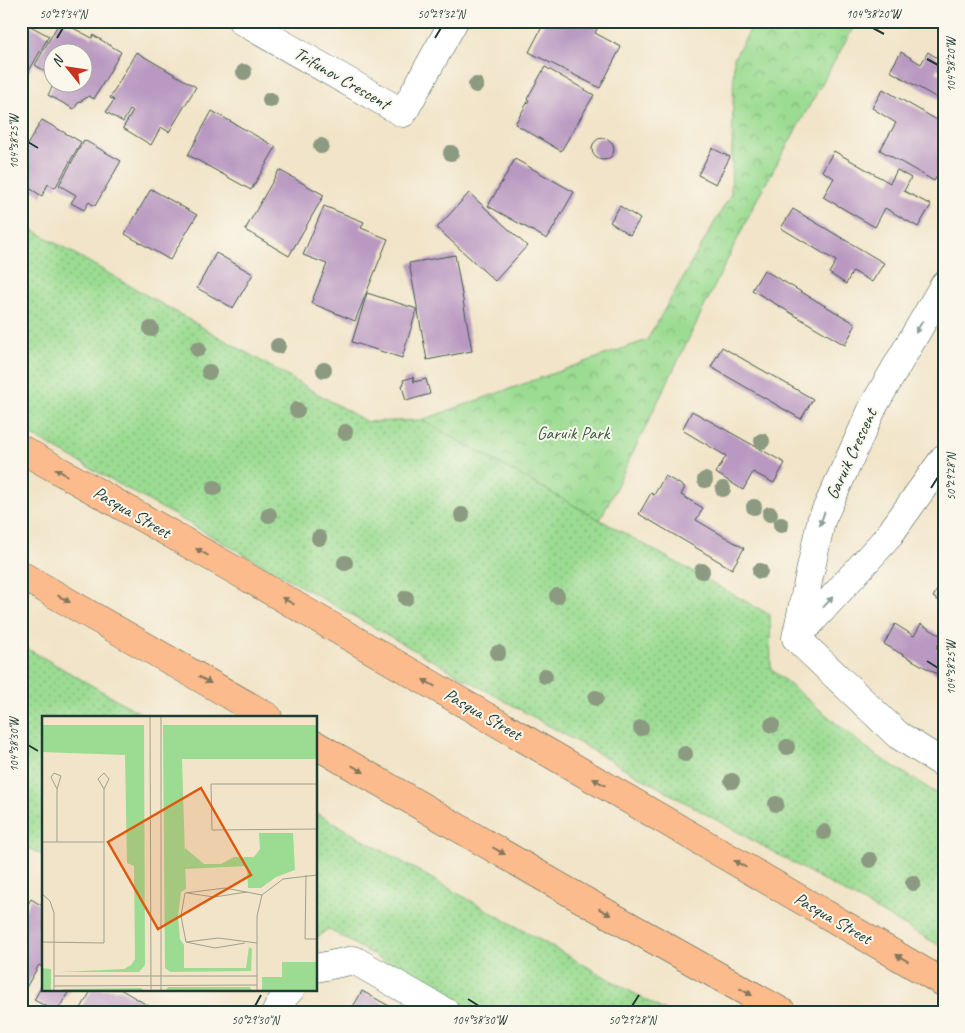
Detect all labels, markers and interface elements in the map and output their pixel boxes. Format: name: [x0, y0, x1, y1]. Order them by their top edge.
text: 50°29'34"N: [39, 6, 88, 22]
text: 50°29'32"N: [417, 6, 466, 22]
text: 104°38'20"W: [846, 6, 902, 22]
text: 104°38'20"W: [943, 36, 959, 92]
north arrow: [42, 42, 92, 92]
street label: Trifunov Crescent: [290, 42, 396, 116]
text: N: [48, 52, 68, 70]
text: 104°38'25"W: [6, 113, 22, 169]
one-way arrow: [915, 321, 924, 334]
street label: Garuik Crescent: [820, 403, 882, 503]
park label: Garuik Park: [537, 422, 611, 444]
text: 50°29'28"N: [943, 452, 959, 501]
one-way arrow: [54, 467, 67, 476]
street label: Pasqua Street: [89, 481, 176, 544]
one-way arrow: [818, 511, 825, 526]
one-way arrow: [196, 547, 209, 556]
one-way arrow: [57, 595, 70, 604]
one-way arrow: [281, 597, 296, 605]
one-way arrow: [822, 597, 834, 609]
text: 104°38'25"W: [943, 639, 959, 695]
one-way arrow: [197, 676, 212, 684]
one-way arrow: [422, 678, 435, 687]
street label: Pasqua Street: [440, 683, 527, 746]
text: 104°38'30"W: [6, 716, 22, 772]
inset map: [42, 716, 318, 990]
one-way arrow: [351, 765, 366, 773]
one-way arrow: [592, 778, 607, 786]
one-way arrow: [492, 846, 505, 855]
one-way arrow: [733, 859, 746, 868]
street label: Pasqua Street: [790, 887, 877, 950]
one-way arrow: [598, 907, 612, 916]
one-way arrow: [894, 954, 909, 962]
one-way arrow: [740, 987, 753, 996]
text: 50°29'30"N: [231, 1012, 280, 1028]
text: 104°38'30"W: [452, 1012, 508, 1028]
text: 50°29'28"N: [608, 1012, 657, 1028]

